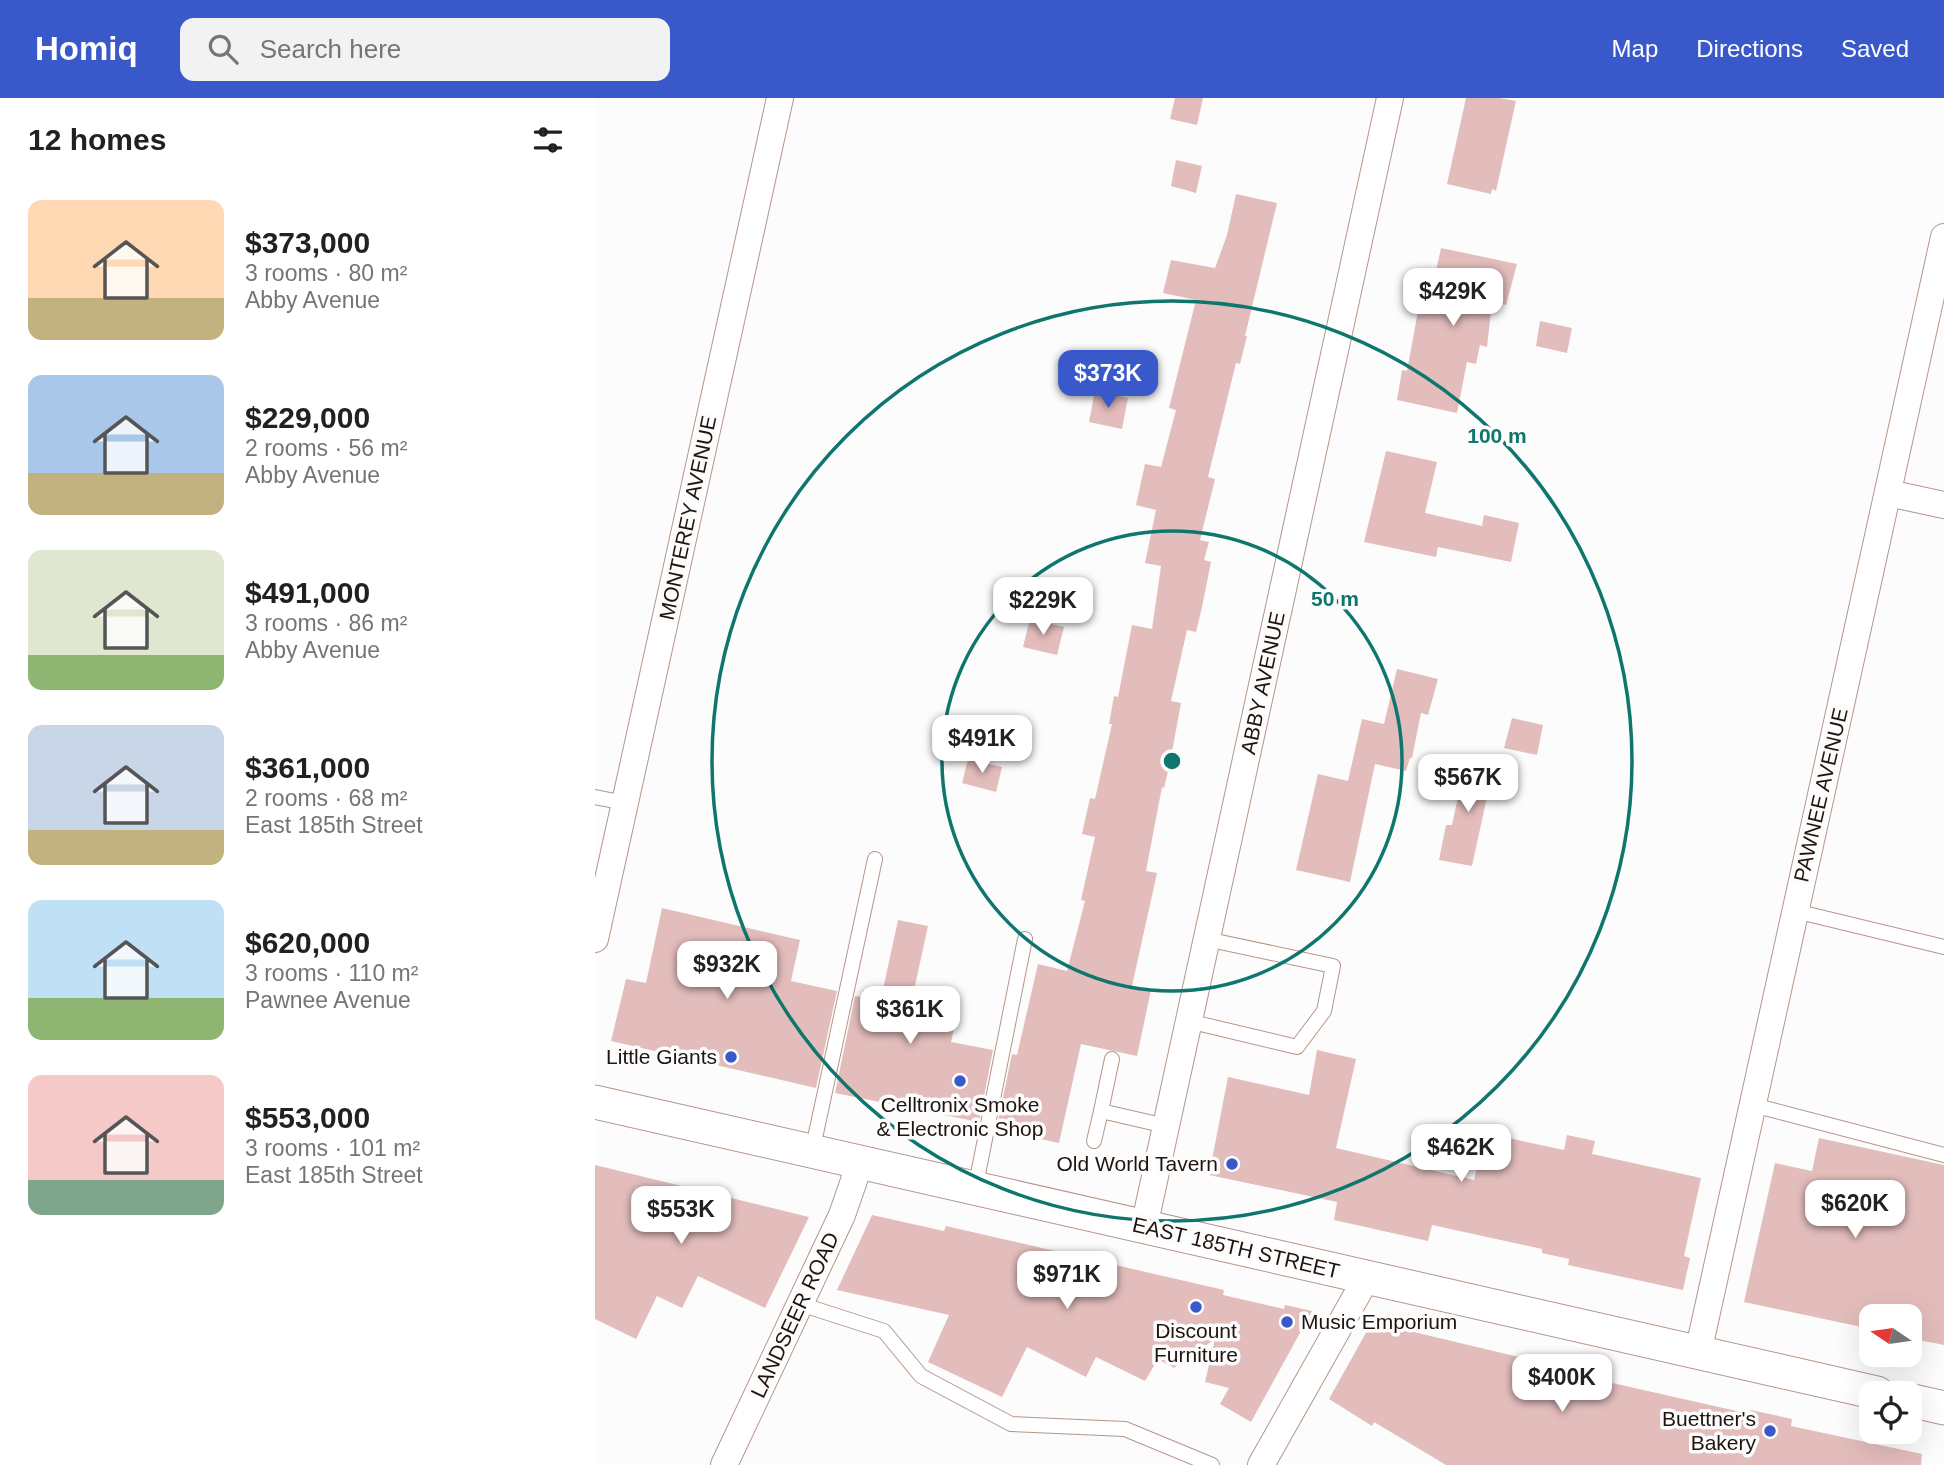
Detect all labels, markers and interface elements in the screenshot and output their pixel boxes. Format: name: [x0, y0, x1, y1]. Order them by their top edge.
search box: [180, 18, 670, 81]
text: Homiq: [35, 30, 138, 67]
icon: search: [204, 30, 242, 68]
text: Search here: [260, 34, 401, 64]
text: Map: [1612, 35, 1658, 62]
text: Directions: [1696, 35, 1803, 62]
text: Saved: [1841, 35, 1909, 62]
icon: filters: [529, 121, 567, 159]
text: 12 homes: [28, 123, 166, 156]
text: $373,000: [245, 226, 370, 259]
icon: home: [84, 228, 168, 312]
text: 3 rooms · 80 m²: [245, 260, 407, 286]
pin: $429K: [1404, 268, 1502, 328]
text: $429K: [1419, 278, 1487, 304]
text: Abby Avenue: [245, 287, 380, 313]
pin: $373K: [1059, 350, 1157, 410]
text: $373K: [1074, 360, 1142, 386]
text: $229,000: [245, 401, 370, 434]
icon: home: [84, 403, 168, 487]
street label: MONTEREY AVENUE: [655, 414, 720, 622]
text: 100 m: [1467, 424, 1527, 447]
text: 2 rooms · 56 m²: [245, 435, 407, 461]
text: Abby Avenue: [245, 462, 380, 488]
text: $491,000: [245, 576, 370, 609]
icon: home: [84, 578, 168, 662]
pin: $229K: [994, 578, 1092, 637]
text: $229K: [1009, 587, 1077, 613]
text: 50 m: [1311, 587, 1359, 610]
text: 3 rooms · 86 m²: [245, 610, 407, 636]
street label: ABBY AVENUE: [1236, 610, 1289, 756]
text: Abby Avenue: [245, 637, 380, 663]
street label: PAWNEE AVENUE: [1789, 706, 1852, 884]
pin: $491K: [933, 716, 1031, 775]
text: $491K: [948, 725, 1016, 751]
centre of rings: [1160, 749, 1184, 773]
text: $361,000: [245, 751, 370, 784]
icon: home: [84, 753, 168, 837]
pin: $567K: [1419, 754, 1517, 814]
text: $567K: [1434, 764, 1502, 790]
text: 2 rooms · 68 m²: [245, 785, 407, 811]
text: East 185th Street: [245, 812, 423, 838]
text: $620,000: [245, 926, 370, 959]
icon: home: [84, 928, 168, 1012]
pin: $932K: [678, 942, 776, 1001]
text: $932K: [693, 951, 761, 977]
text: 3 rooms · 110 m²: [245, 960, 418, 986]
pin: $361K: [861, 986, 959, 1046]
text: Pawnee Avenue: [245, 987, 411, 1013]
text: $361K: [876, 996, 944, 1022]
place label: Little Giants: [606, 1045, 717, 1068]
marker: Little Giants: [723, 1049, 739, 1065]
marker: Celltronix Smoke & Electronic Shop: [952, 1073, 968, 1089]
place label: Celltronix Smoke & Electronic Shop: [877, 1093, 1043, 1140]
text: $553,000: [245, 1101, 370, 1134]
icon: home: [84, 1103, 168, 1187]
pin: $462K: [1412, 1124, 1510, 1184]
text: $462K: [1427, 1134, 1495, 1160]
text: 3 rooms · 101 m²: [245, 1135, 420, 1161]
place label: Old World Tavern: [1057, 1152, 1218, 1175]
marker: Old World Tavern: [1224, 1156, 1240, 1172]
text: East 185th Street: [245, 1162, 423, 1188]
pin: $620K: [1806, 1180, 1904, 1240]
pin: $553K: [632, 1186, 730, 1246]
text: $620K: [1821, 1190, 1889, 1216]
text: $553K: [647, 1196, 715, 1222]
street label: EAST 185TH STREET: [1130, 1212, 1342, 1283]
street label: LANDSEER ROAD: [746, 1228, 843, 1401]
pin: $971K: [1018, 1252, 1116, 1311]
text: $971K: [1033, 1261, 1101, 1287]
marker: Discount Furniture: [1188, 1299, 1204, 1315]
north arrow: [1859, 1304, 1921, 1367]
map controls: [1859, 1304, 1922, 1444]
place label: Music Emporium: [1301, 1310, 1457, 1333]
marker: Music Emporium: [1279, 1314, 1295, 1330]
place label: Discount Furniture: [1154, 1319, 1238, 1366]
pin: $400K: [1513, 1354, 1611, 1414]
text: $400K: [1528, 1364, 1596, 1390]
button: locate: [1859, 1381, 1922, 1444]
place label: Buettner's Bakery: [1662, 1407, 1756, 1454]
marker: Buettner's Bakery: [1762, 1423, 1778, 1439]

